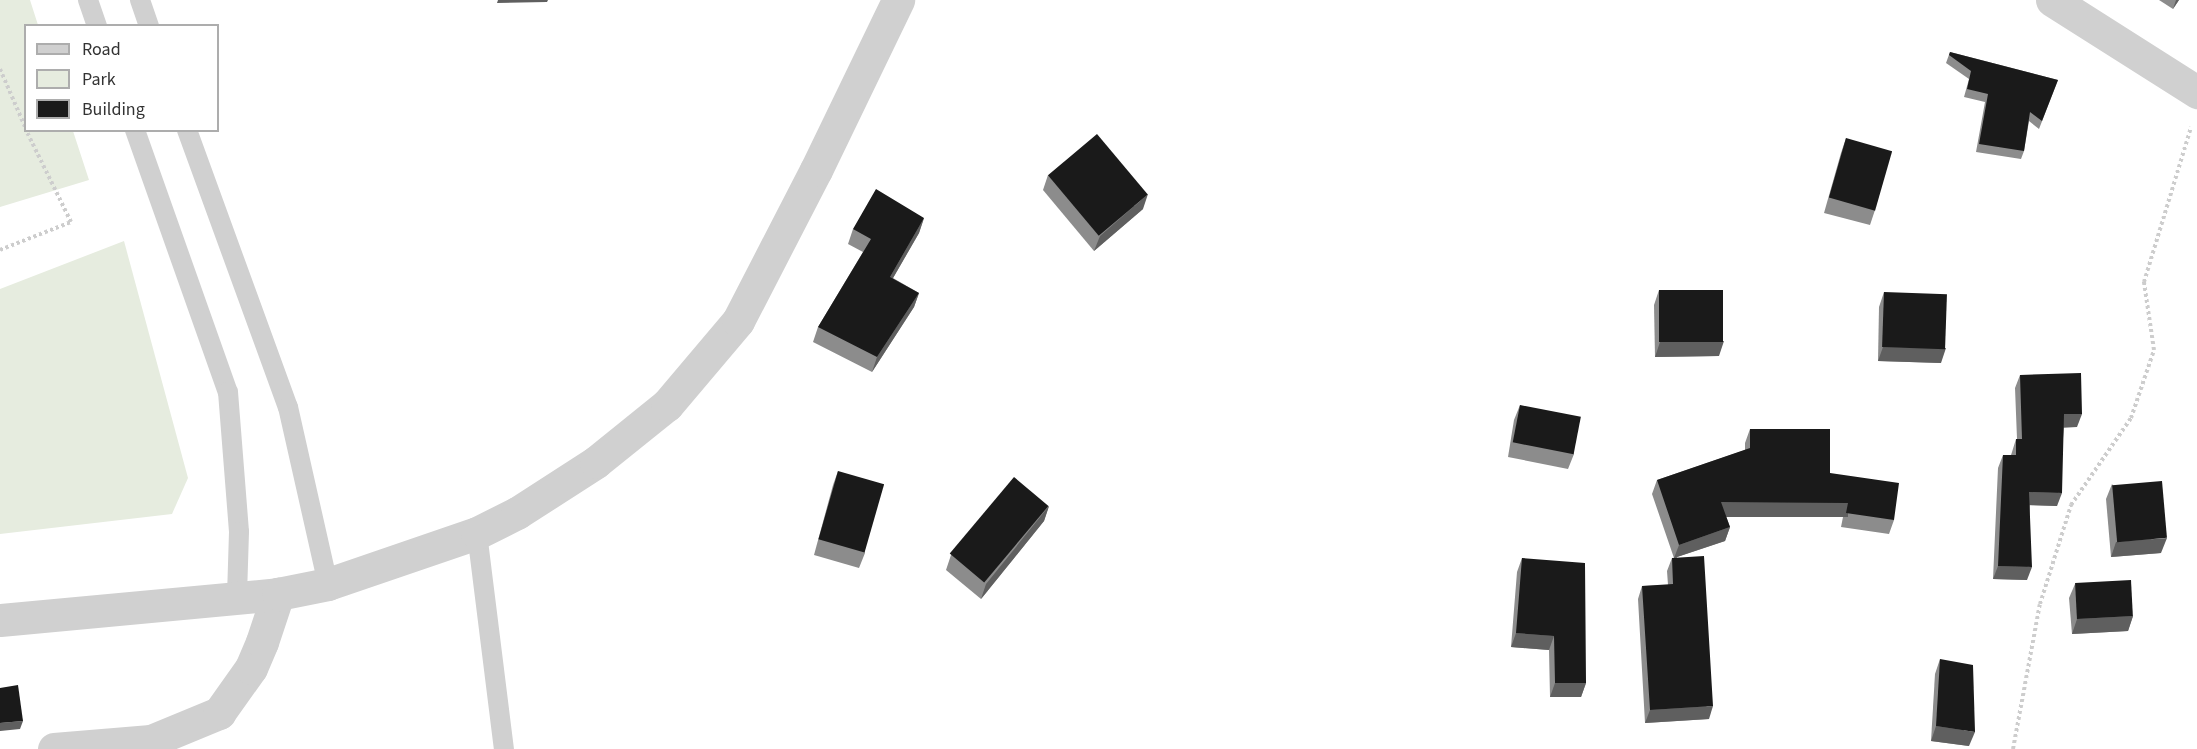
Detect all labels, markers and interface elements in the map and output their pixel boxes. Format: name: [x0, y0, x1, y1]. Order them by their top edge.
legend: [24, 24, 219, 132]
text: Road: [82, 37, 121, 62]
text: Park: [82, 67, 116, 92]
text: Building: [82, 97, 145, 122]

